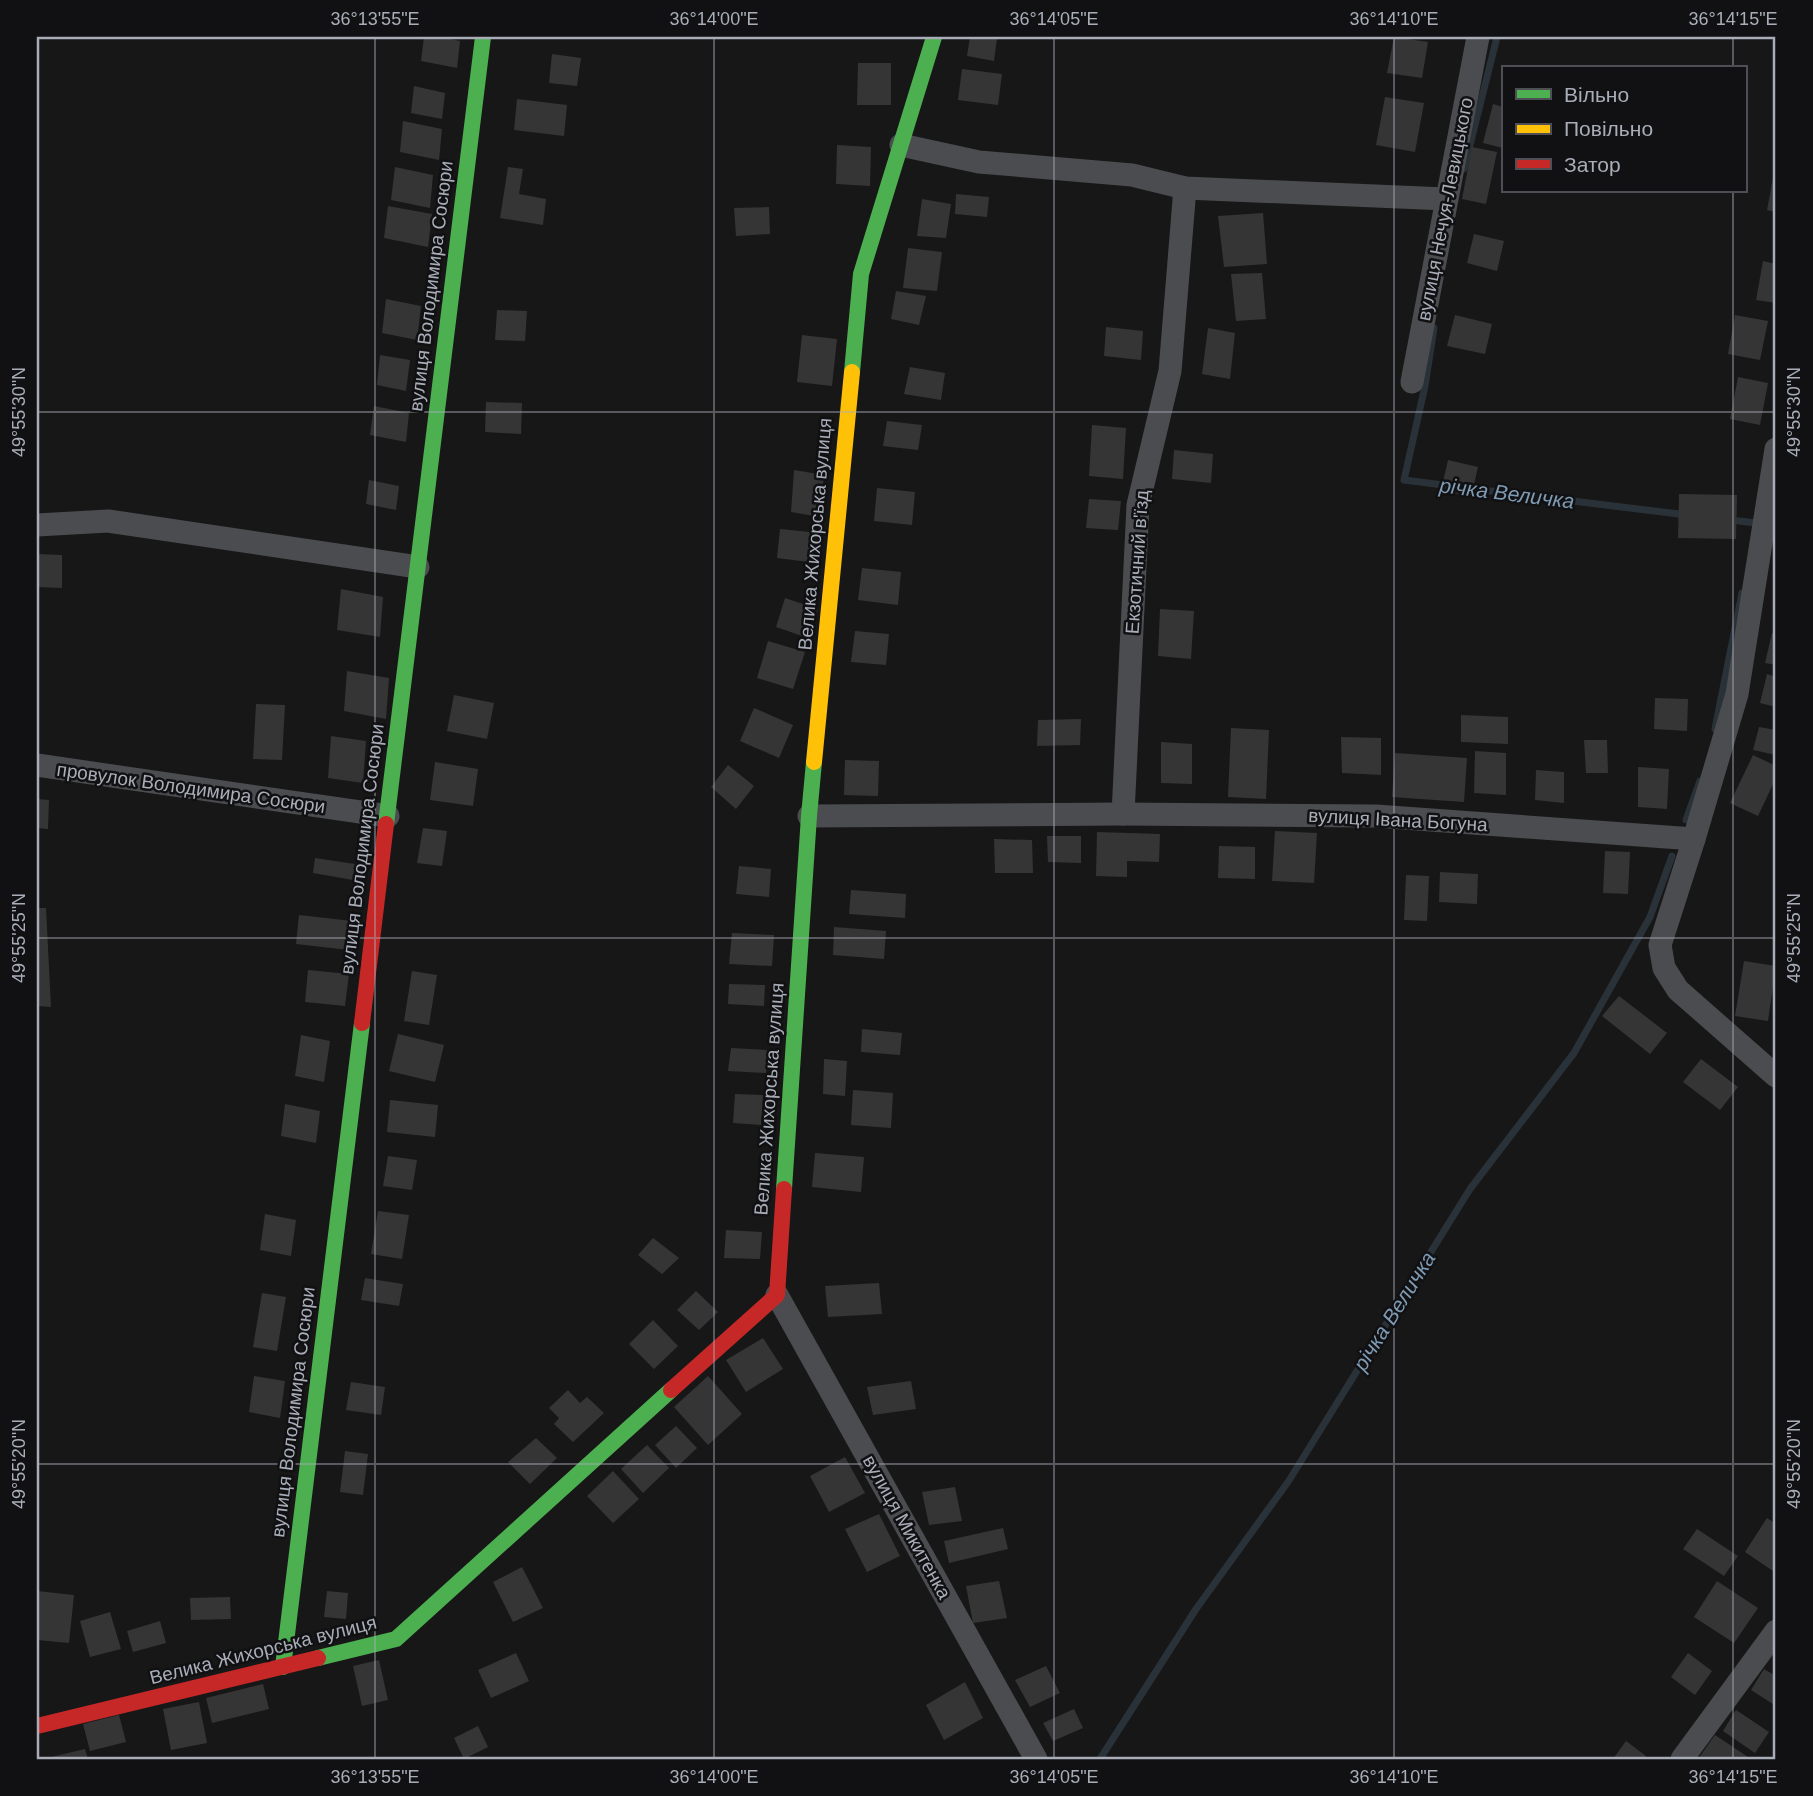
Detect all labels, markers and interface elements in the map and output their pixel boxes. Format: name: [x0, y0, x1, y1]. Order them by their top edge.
text: 36°13'55"E: [330, 9, 420, 29]
text: 36°14'00"E: [669, 9, 759, 29]
text: 36°14'05"E: [1009, 9, 1099, 29]
text: 36°14'10"E: [1349, 9, 1439, 29]
text: 36°14'15"E: [1688, 9, 1778, 29]
legend: [1502, 66, 1746, 192]
text: Вільно: [1564, 83, 1629, 106]
street label: вулиця Нечуя-Левицького: [1413, 96, 1477, 322]
text: Повільно: [1564, 117, 1653, 140]
text: Затор: [1564, 153, 1621, 176]
street label: вулиця Володимира Сосюри: [405, 160, 457, 412]
text: 49°55'30"N: [9, 367, 29, 457]
text: 49°55'30"N: [1784, 367, 1804, 457]
street label: Велика Жихорська вулиця: [794, 417, 836, 651]
water label: річка Величка: [1437, 473, 1576, 513]
street label: Екзотичний в'їзд: [1121, 489, 1153, 635]
street label: вулиця Володимира Сосюри: [336, 723, 388, 975]
street label: провулок Володимира Сосюри: [55, 759, 327, 817]
street label: вулиця Івана Богуна: [1308, 805, 1489, 835]
text: 49°55'25"N: [9, 893, 29, 983]
text: 49°55'25"N: [1784, 893, 1804, 983]
street label: Велика Жихорська вулиця: [750, 982, 788, 1216]
water label: річка Величка: [1348, 1247, 1440, 1375]
street label: вулиця Володимира Сосюри: [267, 1286, 319, 1538]
text: 49°55'20"N: [9, 1419, 29, 1509]
text: 49°55'20"N: [1784, 1419, 1804, 1509]
street label: вулиця Микитенка: [859, 1451, 955, 1603]
street label: Велика Жихорська вулиця: [147, 1612, 379, 1688]
text: 36°13'55"E: [330, 1767, 420, 1787]
text: 36°14'00"E: [669, 1767, 759, 1787]
text: 36°14'05"E: [1009, 1767, 1099, 1787]
text: 36°14'10"E: [1349, 1767, 1439, 1787]
text: 36°14'15"E: [1688, 1767, 1778, 1787]

